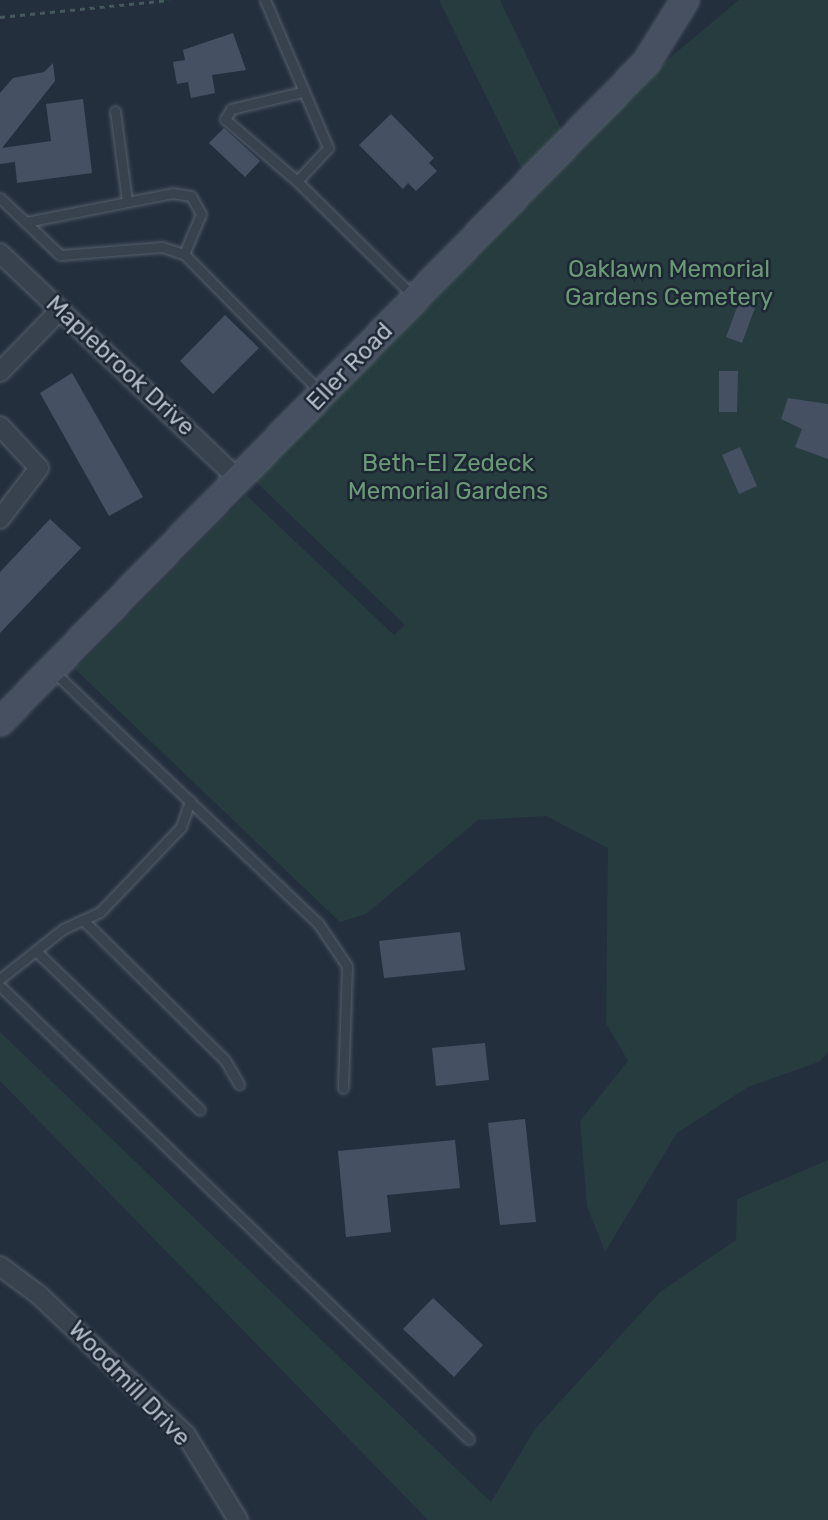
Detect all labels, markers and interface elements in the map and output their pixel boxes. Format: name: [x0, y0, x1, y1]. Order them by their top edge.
park label: Oaklawn Memorial Gardens Cemetery: [565, 256, 773, 312]
street label: Maplebrook Drive: [40, 290, 200, 442]
street label: Eller Road: [301, 317, 399, 417]
park label: Beth-El Zedeck Memorial Gardens: [348, 450, 548, 506]
street label: Woodmill Drive: [62, 1315, 196, 1453]

